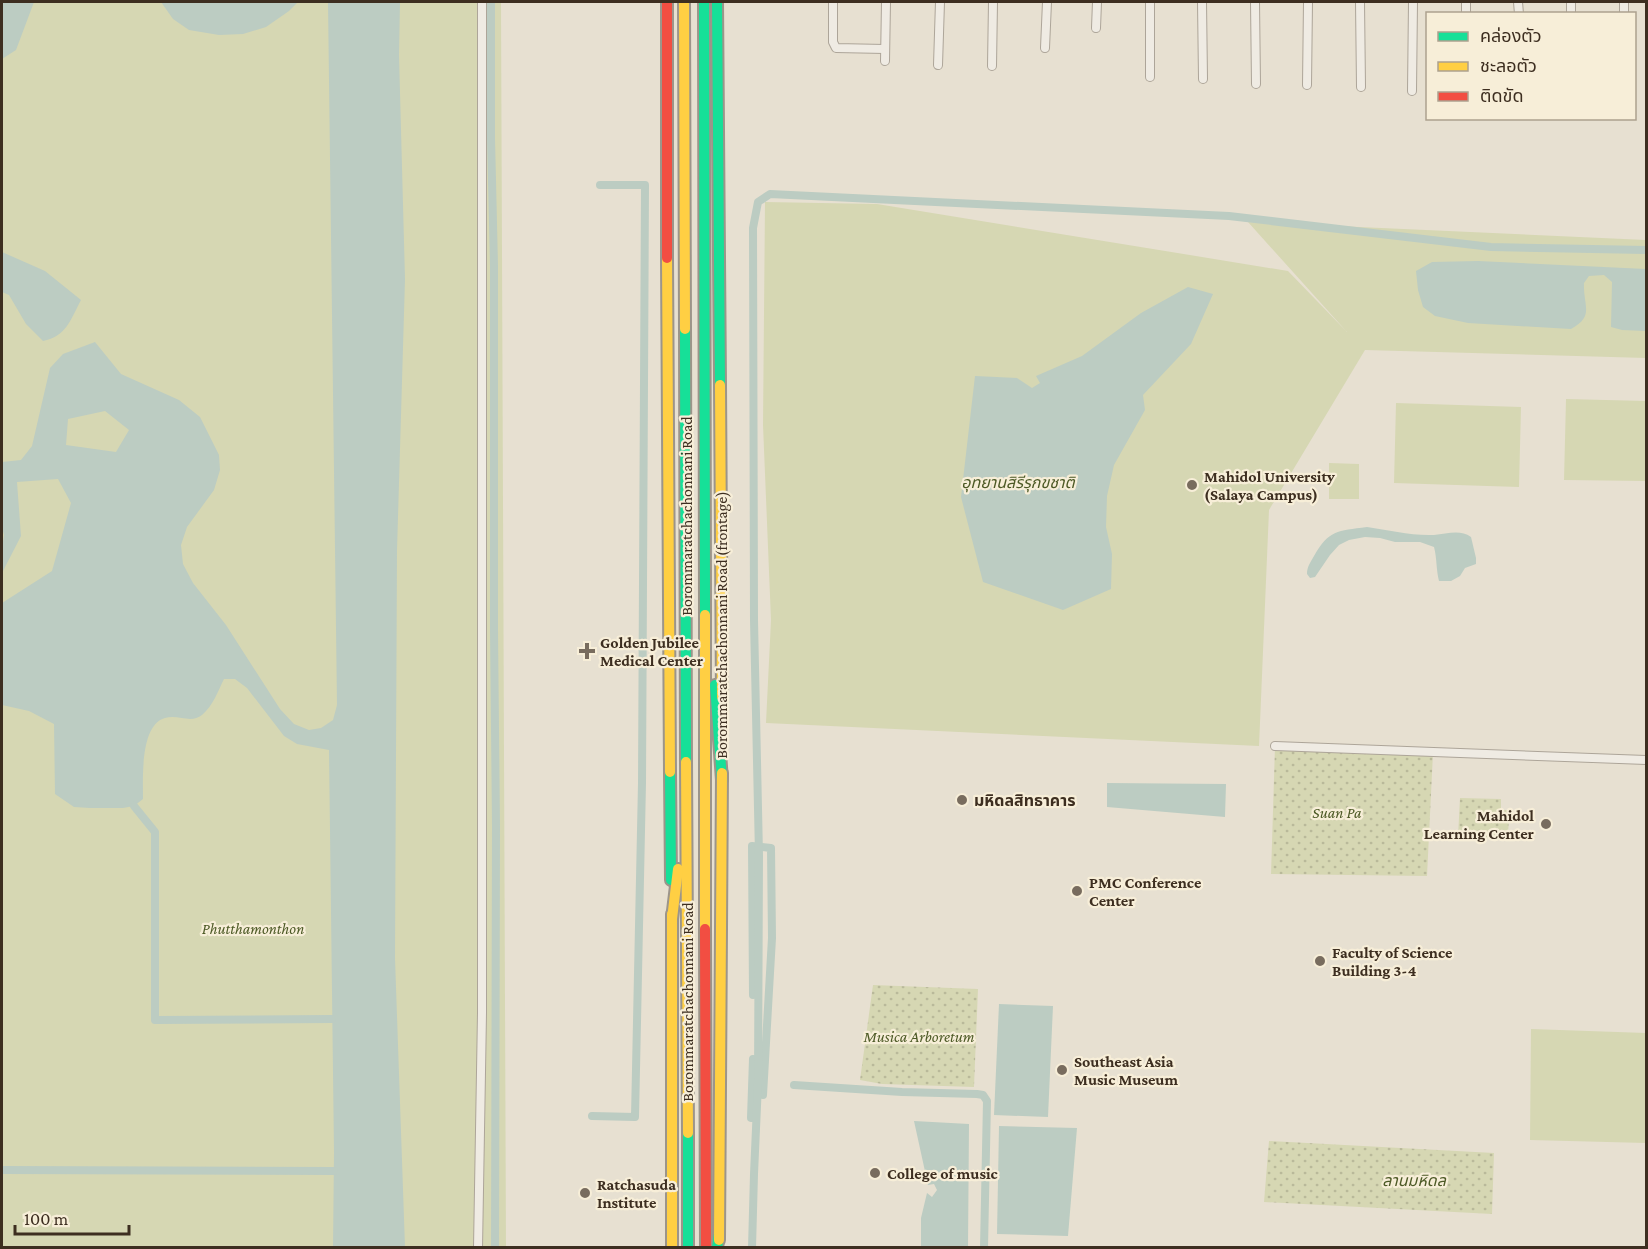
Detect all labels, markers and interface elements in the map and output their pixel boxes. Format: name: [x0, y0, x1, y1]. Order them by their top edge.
legend: [1426, 12, 1636, 120]
text: คล่องตัว: [1480, 26, 1542, 46]
text: ชะลอตัว: [1480, 56, 1537, 76]
text: ติดขัด: [1480, 86, 1523, 106]
street label: Borommaratchachonnani Road: [678, 416, 695, 616]
place label: Mahidol University (Salaya Campus): [1204, 468, 1335, 504]
park label: อุทยานสิรีรุกขชาติ: [961, 474, 1077, 493]
marker: Mahidol University (Salaya Campus): [1185, 478, 1199, 492]
street label: Borommaratchachonnani Road (frontage): [713, 491, 731, 759]
place label: Golden Jubilee Medical Center: [600, 634, 704, 669]
marker: Golden Jubilee Medical Center: [578, 642, 596, 660]
place label: มหิดลสิทธาคาร: [974, 792, 1075, 809]
marker: มหิดลสิทธาคาร: [955, 793, 969, 807]
park label: Suan Pa: [1312, 804, 1362, 821]
place label: Mahidol Learning Center: [1424, 807, 1535, 842]
marker: Mahidol Learning Center: [1539, 817, 1553, 831]
place label: PMC Conference Center: [1089, 874, 1202, 909]
marker: PMC Conference Center: [1070, 884, 1084, 898]
street label: Borommaratchachonnani Road: [679, 902, 696, 1102]
park label: Phutthamonthon: [202, 920, 304, 937]
place label: Faculty of Science Building 3-4: [1332, 944, 1453, 979]
marker: Faculty of Science Building 3-4: [1313, 954, 1327, 968]
park label: Musica Arboretum: [863, 1028, 975, 1045]
place label: Southeast Asia Music Museum: [1074, 1053, 1178, 1088]
marker: Southeast Asia Music Museum: [1055, 1063, 1069, 1077]
place label: College of music: [887, 1165, 998, 1182]
marker: College of music: [868, 1166, 882, 1180]
park label: ลานมหิดล: [1382, 1172, 1447, 1189]
place label: Ratchasuda Institute: [597, 1176, 676, 1211]
marker: Ratchasuda Institute: [578, 1186, 592, 1200]
scale bar: [15, 1198, 129, 1236]
text: 100 m: [24, 1209, 69, 1229]

